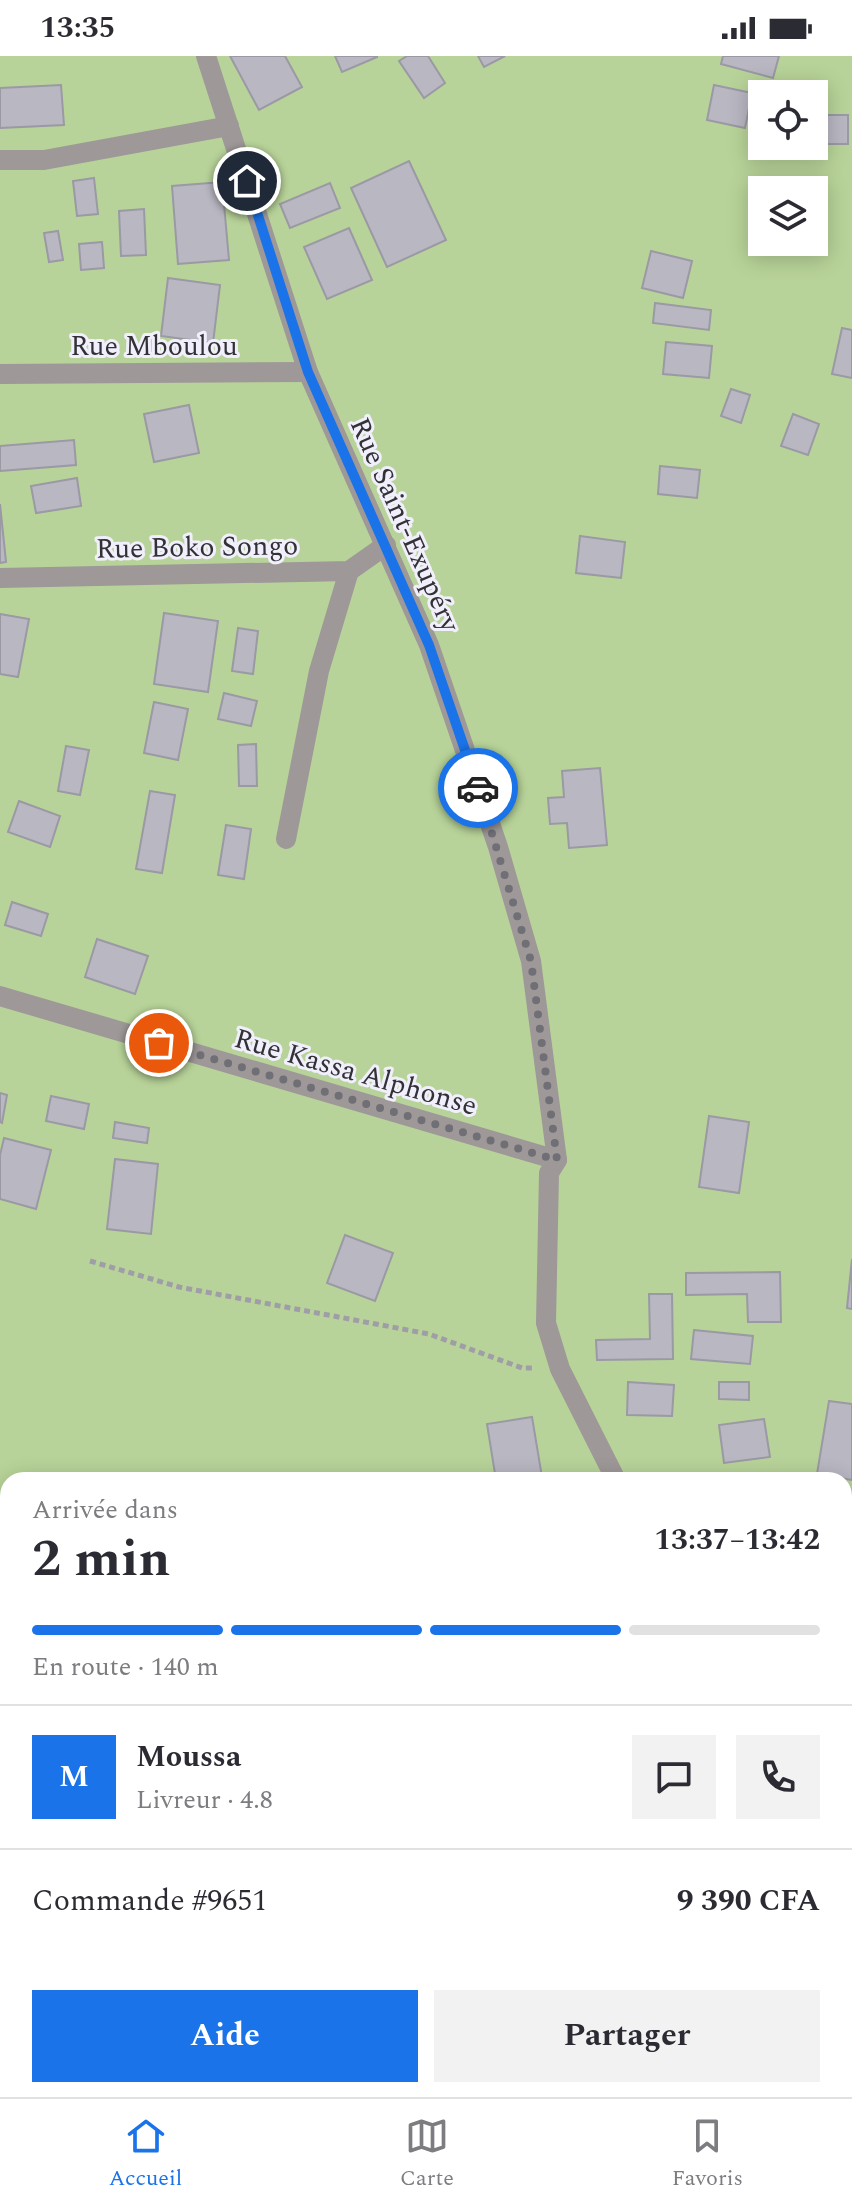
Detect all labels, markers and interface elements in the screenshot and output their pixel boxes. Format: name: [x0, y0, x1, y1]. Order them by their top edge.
text: 13:35: [40, 5, 115, 51]
map controls: [748, 80, 828, 256]
button: locate: [748, 80, 828, 160]
pin: [213, 147, 281, 215]
icon: home: [225, 159, 269, 203]
button: layers: [748, 176, 828, 256]
street label: Rue Mboulou: [70, 325, 238, 368]
street label: Rue Saint-Exupéry: [338, 410, 472, 640]
street label: Rue Boko Songo: [95, 524, 299, 571]
courier: [438, 748, 518, 828]
icon: car: [456, 766, 500, 810]
pin: [125, 1009, 193, 1077]
street label: Rue Kassa Alphonse: [229, 1017, 482, 1128]
icon: bag: [137, 1021, 181, 1065]
text: Arrivée dans: [32, 1490, 178, 1530]
text: 13:37–13:42: [654, 1517, 820, 1563]
text: 2 min: [32, 1520, 170, 1599]
text: En route · 140 m: [32, 1647, 219, 1687]
text: Moussa: [136, 1734, 241, 1780]
button: chat: [632, 1735, 716, 1819]
button: phone: [736, 1735, 820, 1819]
text: M: [59, 1754, 89, 1800]
text: Livreur · 4.8: [136, 1780, 273, 1820]
text: Commande #9651: [32, 1878, 267, 1924]
text: 9 390 CFA: [677, 1878, 820, 1924]
button: Aide: [32, 1990, 418, 2082]
button: Partager: [434, 1990, 820, 2082]
tab: Accueil: [109, 2114, 182, 2195]
tab: Carte: [400, 2114, 454, 2195]
tab: Favoris: [672, 2114, 743, 2195]

